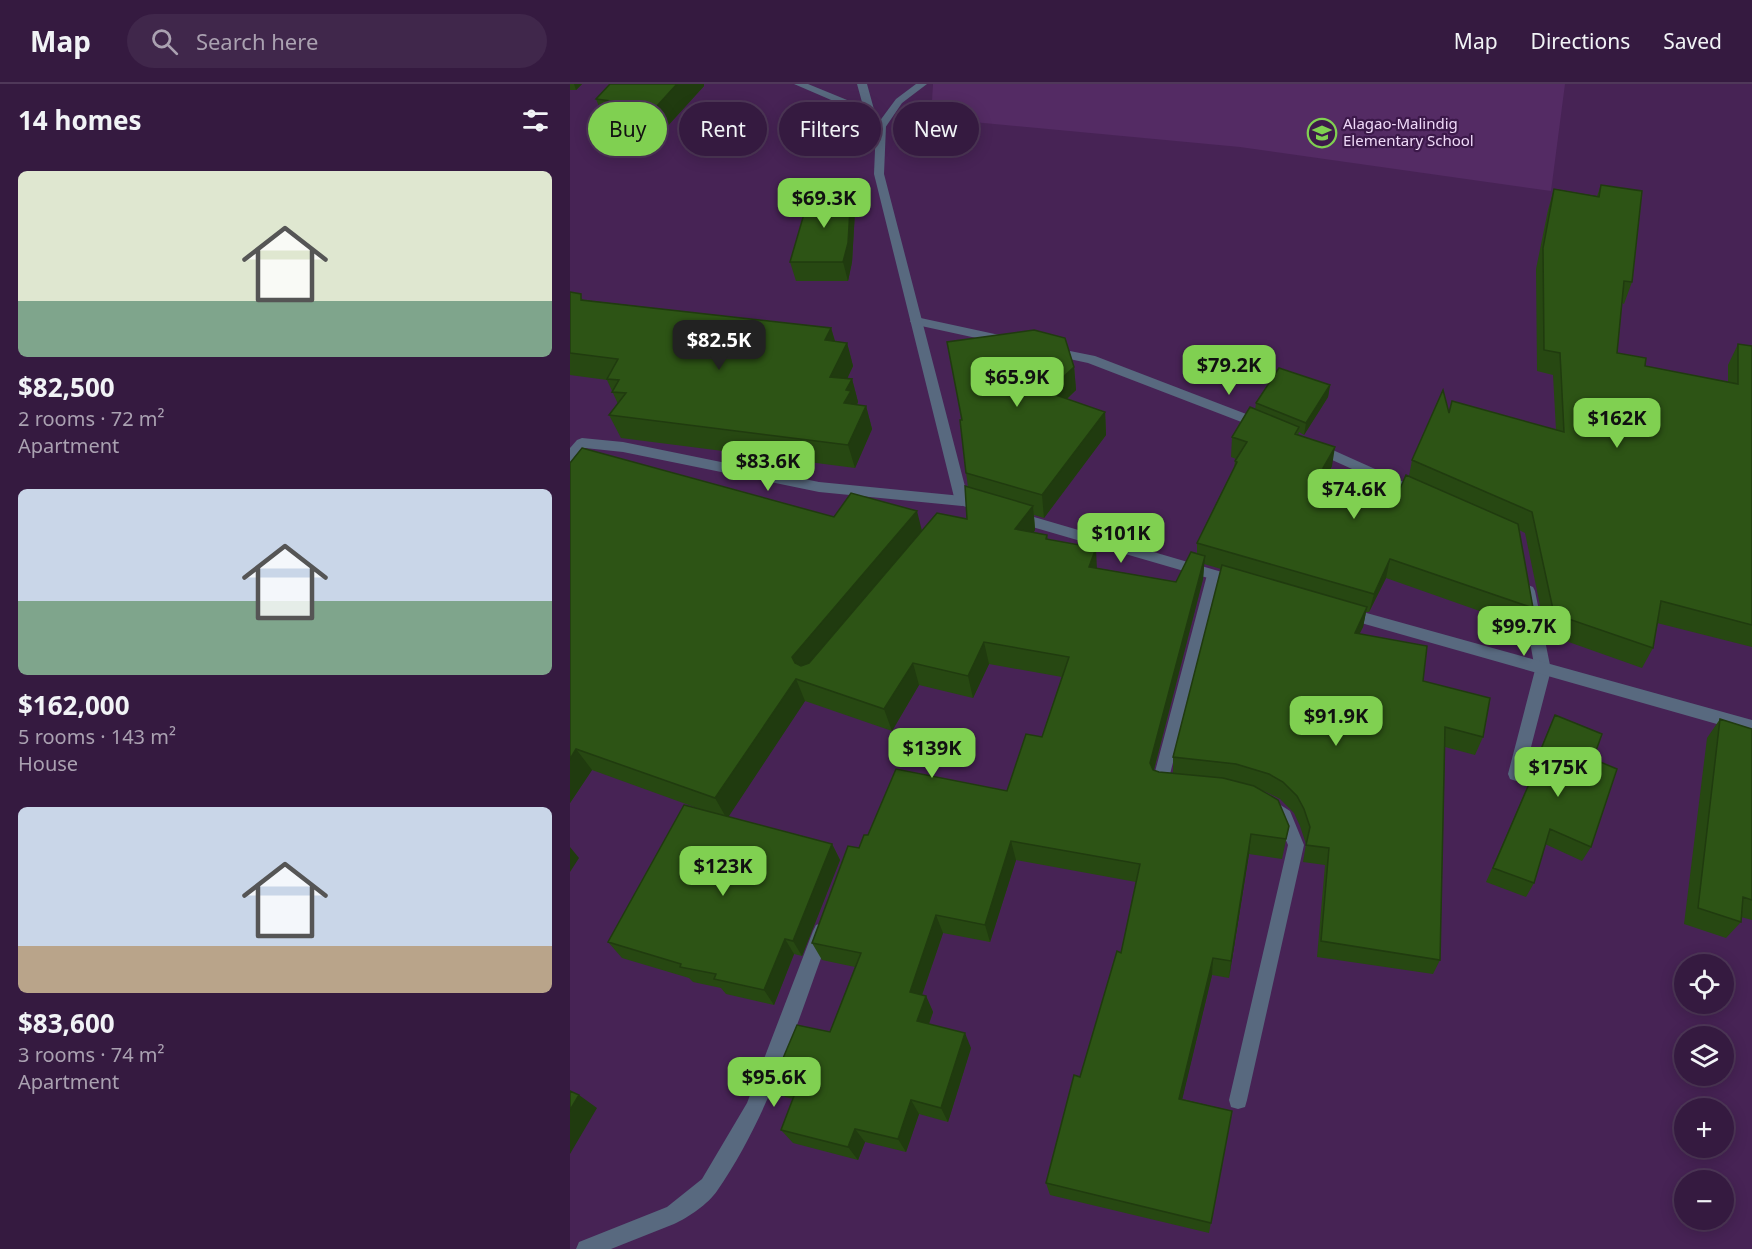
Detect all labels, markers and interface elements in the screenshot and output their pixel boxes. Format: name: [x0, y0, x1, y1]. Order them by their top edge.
search box: [127, 14, 547, 68]
text: Map: [30, 22, 91, 60]
icon: search: [148, 25, 181, 58]
text: Search here: [196, 26, 318, 56]
text: Map: [1454, 27, 1498, 55]
text: Directions: [1531, 27, 1630, 55]
text: Saved: [1663, 27, 1722, 55]
text: 14 homes: [18, 102, 142, 138]
chip: Buy: [588, 102, 667, 156]
chip: Rent: [679, 102, 767, 156]
chip: Filters: [779, 102, 881, 156]
chip: New: [893, 102, 979, 156]
icon: filters: [519, 104, 552, 137]
place label: Alagao-Malindig Elementary School: [1343, 113, 1474, 150]
school or university icon: Alagao-Malindig Elementary School: [1306, 117, 1338, 149]
pin: $69.3K: [775, 178, 873, 229]
text: $69.3K: [792, 184, 856, 211]
icon: home: [231, 210, 339, 318]
pin: $82.5K: [670, 320, 768, 371]
text: $82.5K: [687, 326, 751, 353]
pin: $79.2K: [1180, 345, 1278, 396]
text: $79.2K: [1197, 351, 1261, 378]
pin: $65.9K: [968, 357, 1066, 408]
text: $65.9K: [985, 363, 1049, 390]
text: $82,500: [18, 369, 115, 405]
pin: $162K: [1575, 398, 1659, 449]
text: $162K: [1587, 404, 1647, 431]
text: 2 rooms · 72 m²: [18, 405, 165, 432]
text: Apartment: [18, 432, 119, 459]
pin: $83.6K: [719, 441, 817, 492]
text: $83.6K: [736, 447, 800, 474]
pin: $74.6K: [1305, 469, 1403, 520]
text: $74.6K: [1322, 475, 1386, 502]
pin: $101K: [1079, 513, 1163, 564]
text: $101K: [1091, 519, 1151, 546]
icon: home: [231, 528, 339, 636]
pin: $99.7K: [1475, 606, 1573, 657]
text: $99.7K: [1492, 612, 1556, 639]
text: $162,000: [18, 687, 130, 723]
pin: $91.9K: [1287, 696, 1385, 747]
text: $91.9K: [1304, 702, 1368, 729]
text: 5 rooms · 143 m²: [18, 723, 176, 750]
pin: $139K: [890, 728, 974, 779]
text: $139K: [902, 734, 962, 761]
pin: $175K: [1516, 747, 1600, 798]
text: House: [18, 750, 78, 777]
text: $175K: [1528, 753, 1588, 780]
icon: home: [231, 846, 339, 954]
pin: $123K: [681, 846, 765, 897]
text: $123K: [693, 852, 753, 879]
map controls: [1674, 954, 1734, 1230]
button: locate: [1674, 954, 1734, 1014]
text: $83,600: [18, 1005, 115, 1041]
button: layers: [1674, 1026, 1734, 1086]
text: 3 rooms · 74 m²: [18, 1041, 165, 1068]
pin: $95.6K: [725, 1057, 823, 1108]
text: $95.6K: [742, 1063, 806, 1090]
text: Apartment: [18, 1068, 119, 1095]
button: +: [1674, 1098, 1734, 1158]
button: −: [1674, 1170, 1734, 1230]

